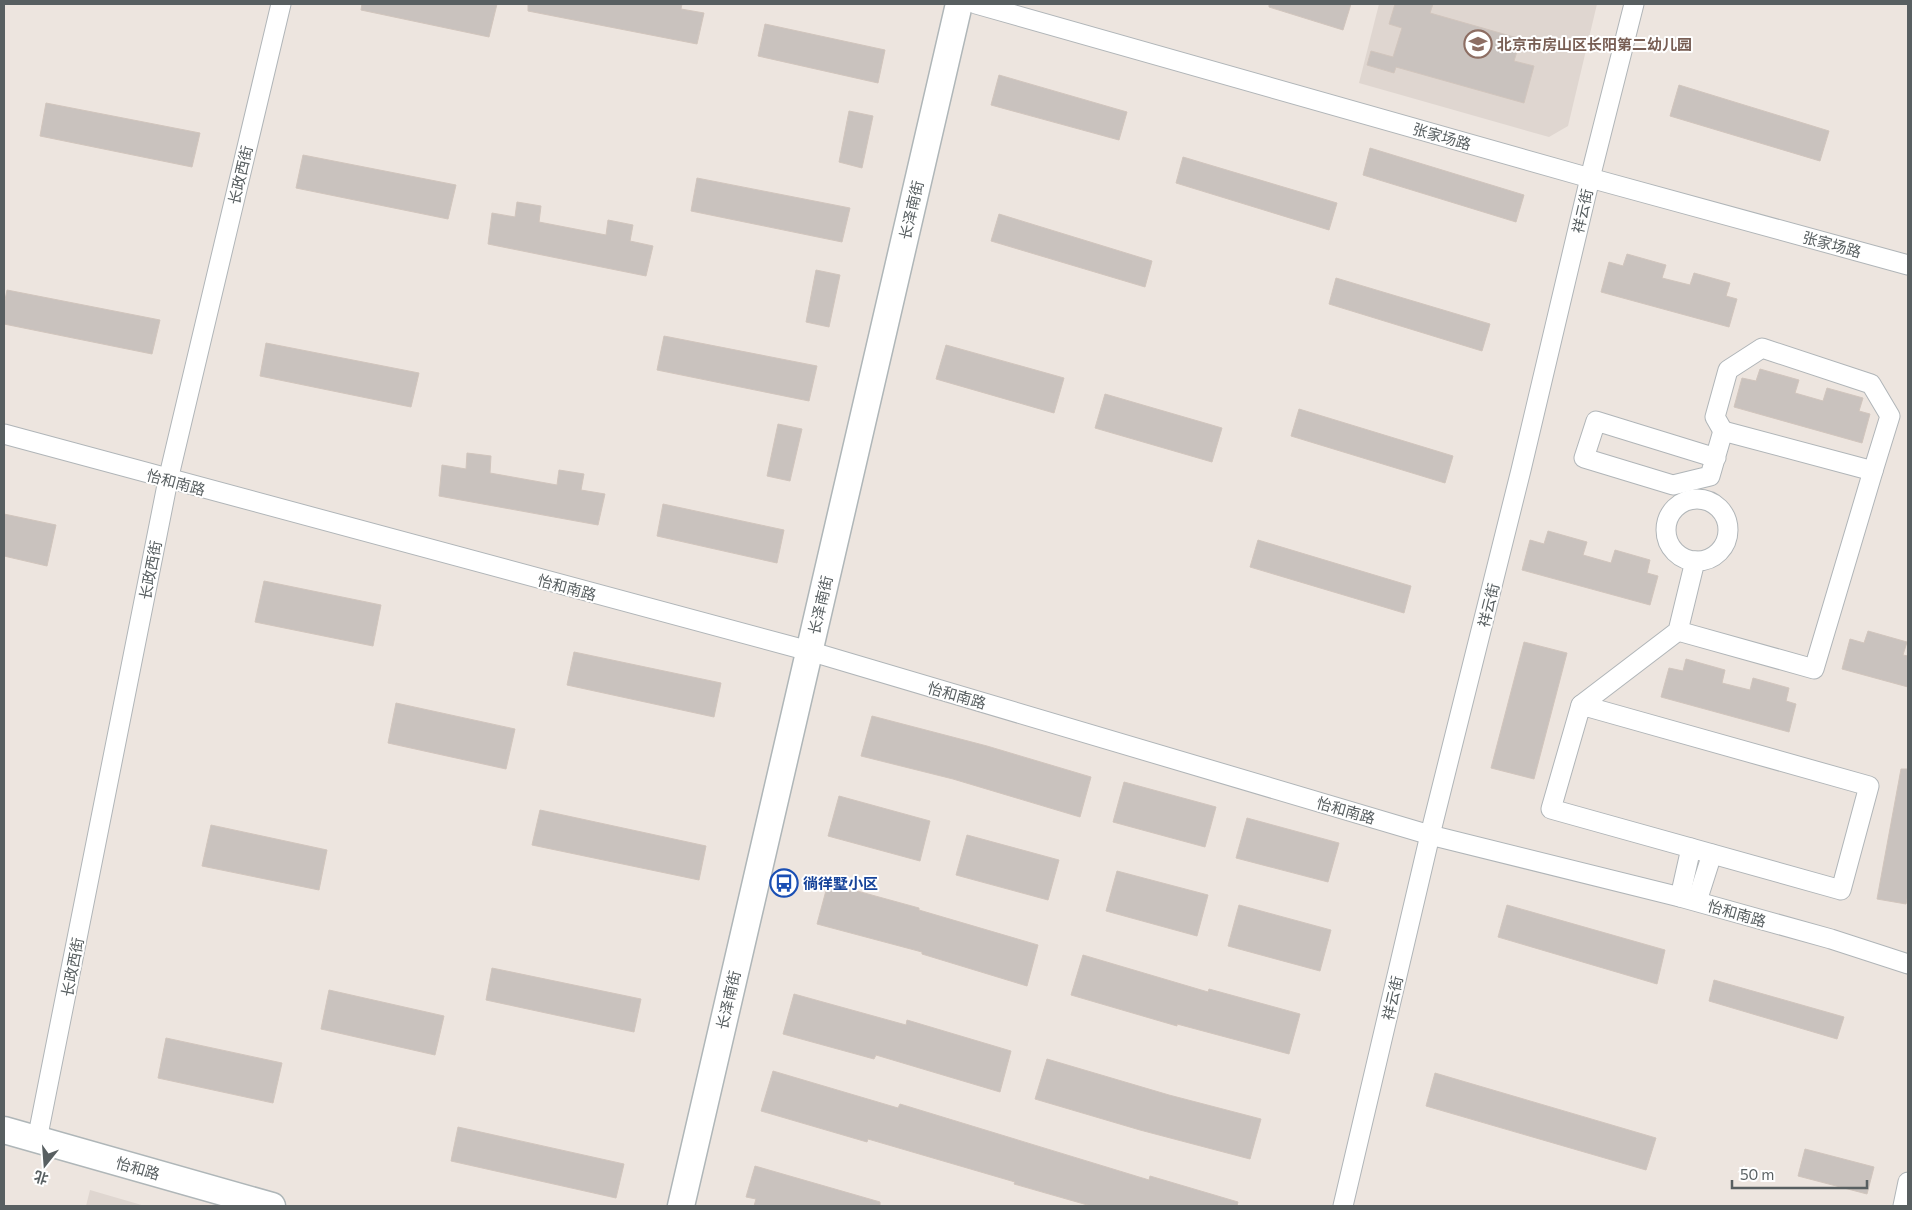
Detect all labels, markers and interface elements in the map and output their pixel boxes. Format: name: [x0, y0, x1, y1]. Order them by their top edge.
school or university icon: 北京市房山区长阳第二幼儿园: [1463, 29, 1493, 59]
place label: 北京市房山区长阳第二幼儿园: [1497, 35, 1692, 53]
street label: 张家场路: [1411, 119, 1473, 153]
street label: 长政西街: [224, 144, 256, 206]
street label: 长泽南街: [895, 179, 927, 241]
street label: 祥云街: [1568, 187, 1596, 235]
street label: 张家场路: [1801, 228, 1863, 260]
street label: 怡和南路: [145, 466, 207, 498]
street label: 长政西街: [135, 539, 165, 601]
street label: 怡和南路: [536, 571, 598, 603]
street label: 长泽南街: [804, 574, 836, 636]
street label: 祥云街: [1474, 581, 1502, 629]
street label: 怡和南路: [926, 678, 988, 712]
street label: 怡和南路: [1315, 793, 1377, 827]
bus stop icon: 徜徉墅小区: [769, 868, 799, 898]
place label: 徜徉墅小区: [803, 874, 878, 892]
street label: 怡和南路: [1706, 896, 1768, 930]
street label: 长政西街: [57, 936, 87, 998]
street label: 长泽南街: [712, 969, 744, 1031]
street label: 祥云街: [1378, 974, 1406, 1022]
north arrow: [20, 1140, 70, 1190]
street label: 怡和路: [114, 1153, 162, 1183]
scale bar: [1732, 1158, 1867, 1190]
text: 50 m: [1740, 1165, 1774, 1183]
text: 北: [32, 1168, 50, 1188]

